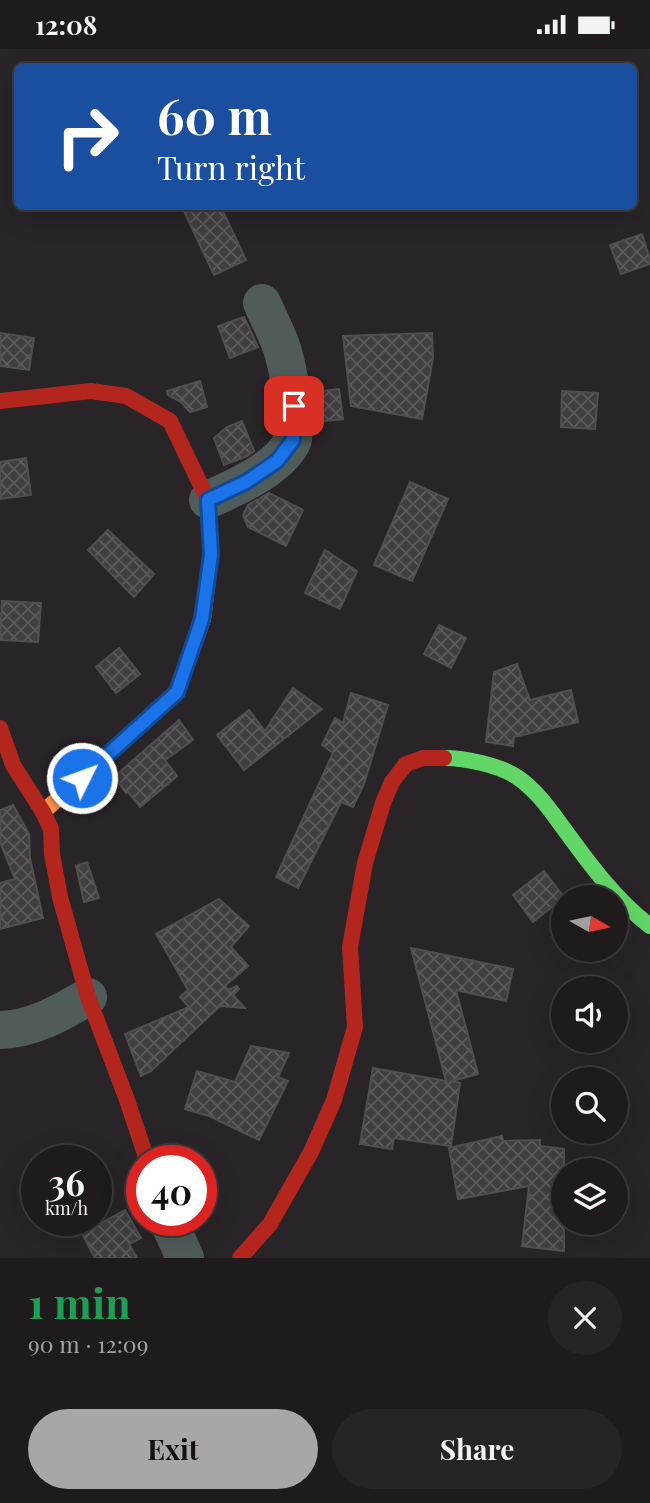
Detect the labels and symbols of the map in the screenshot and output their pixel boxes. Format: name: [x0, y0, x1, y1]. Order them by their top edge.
pin: [264, 376, 324, 436]
position arrow: [45, 741, 119, 815]
north arrow: [551, 885, 628, 963]
speed limit sign: 40: [126, 1145, 217, 1236]

